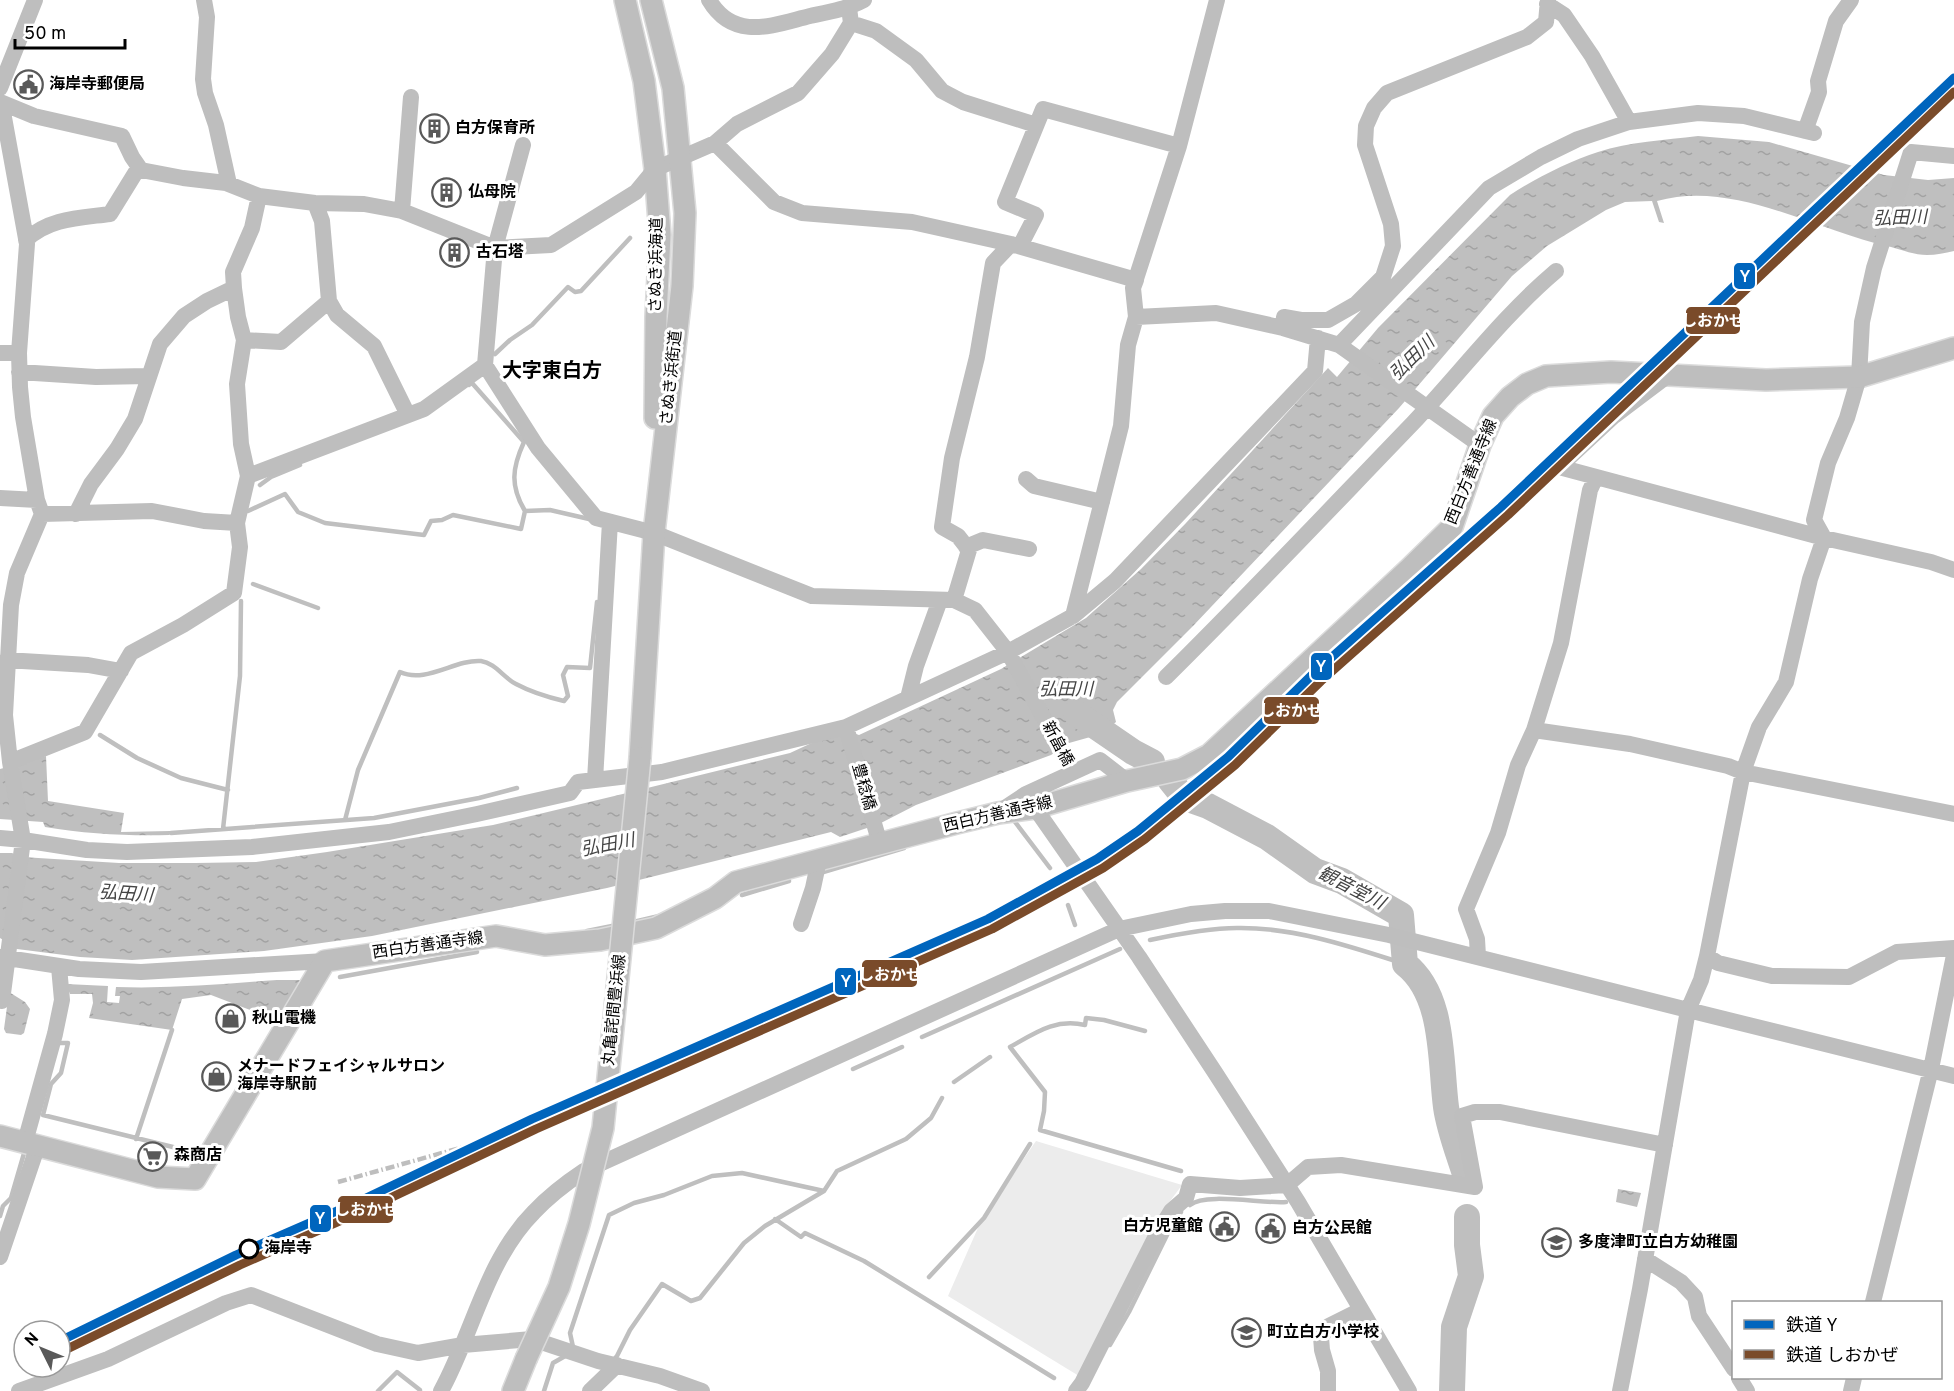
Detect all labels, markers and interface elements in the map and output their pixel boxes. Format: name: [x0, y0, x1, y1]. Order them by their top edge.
scale bar: [15, 12, 124, 50]
text: 50 m: [24, 23, 66, 46]
public building icon: 海岸寺郵便局: [12, 69, 44, 101]
place label: 海岸寺郵便局: [49, 75, 145, 95]
building icon: 白方保育所: [418, 113, 450, 145]
place label: 白方保育所: [455, 119, 535, 139]
building icon: 仏母院: [431, 177, 463, 209]
place label: 仏母院: [468, 183, 516, 203]
water label: 弘田川: [1873, 206, 1929, 231]
street label: さぬき浜海道: [646, 217, 668, 313]
building icon: 古石塔: [439, 237, 471, 269]
place label: 古石塔: [476, 243, 524, 263]
line badge: Y: [1733, 262, 1756, 290]
text: Y: [1740, 268, 1751, 288]
line badge: しおかぜ: [1685, 306, 1741, 335]
text: しおかぜ: [1681, 312, 1745, 332]
street label: さぬき浜街道: [657, 329, 687, 427]
water label: 弘田川: [1386, 331, 1442, 386]
district label: 大字東白方: [502, 359, 602, 385]
street label: 西白方善通寺線: [1442, 416, 1502, 528]
line badge: Y: [1310, 652, 1333, 681]
text: Y: [1316, 658, 1327, 678]
water label: 弘田川: [1039, 679, 1095, 702]
line badge: しおかぜ: [1263, 696, 1320, 725]
text: しおかぜ: [1259, 702, 1323, 722]
street label: 新畠橋: [1037, 718, 1077, 770]
street label: 豊稔橋: [847, 761, 879, 813]
street label: 西白方善通寺線: [941, 793, 1055, 837]
water label: 弘田川: [579, 829, 639, 862]
water label: 観音堂川: [1314, 862, 1390, 916]
water label: 弘田川: [98, 882, 156, 908]
street label: 西白方善通寺線: [371, 928, 485, 964]
street label: 丸亀詫間豊浜線: [599, 953, 631, 1067]
line badge: しおかぜ: [861, 959, 918, 988]
text: しおかぜ: [858, 966, 922, 986]
line badge: Y: [834, 967, 857, 996]
text: Y: [841, 973, 852, 993]
shop icon: 秋山電機: [215, 1003, 247, 1035]
place label: 秋山電機: [252, 1008, 316, 1029]
place label: メナードフェイシャルサロン 海岸寺駅前: [237, 1057, 445, 1095]
shop icon: メナードフェイシャルサロン 海岸寺駅前: [200, 1060, 232, 1092]
supermarket icon: 森商店: [137, 1140, 169, 1172]
place label: 森商店: [174, 1146, 222, 1166]
line badge: しおかぜ: [337, 1195, 394, 1224]
text: しおかぜ: [334, 1201, 398, 1221]
line badge: Y: [309, 1204, 332, 1233]
text: Y: [315, 1210, 326, 1230]
public building icon: 白方児童館: [1208, 1211, 1240, 1243]
public building icon: 白方公民館: [1255, 1213, 1287, 1245]
place label: 白方児童館: [1123, 1217, 1203, 1237]
place label: 白方公民館: [1292, 1219, 1372, 1239]
school or university icon: 多度津町立白方幼稚園: [1541, 1227, 1573, 1259]
place label: 多度津町立白方幼稚園: [1578, 1233, 1738, 1253]
marker: 海岸寺: [239, 1239, 259, 1259]
place label: 海岸寺: [264, 1239, 312, 1259]
legend: [1732, 1301, 1942, 1379]
text: 鉄道 Y: [1786, 1315, 1838, 1338]
school or university icon: 町立白方小学校: [1230, 1317, 1262, 1349]
north arrow: [12, 1319, 72, 1379]
place label: 町立白方小学校: [1267, 1323, 1379, 1343]
text: N: [21, 1329, 44, 1351]
text: 鉄道 しおかぜ: [1786, 1345, 1898, 1368]

